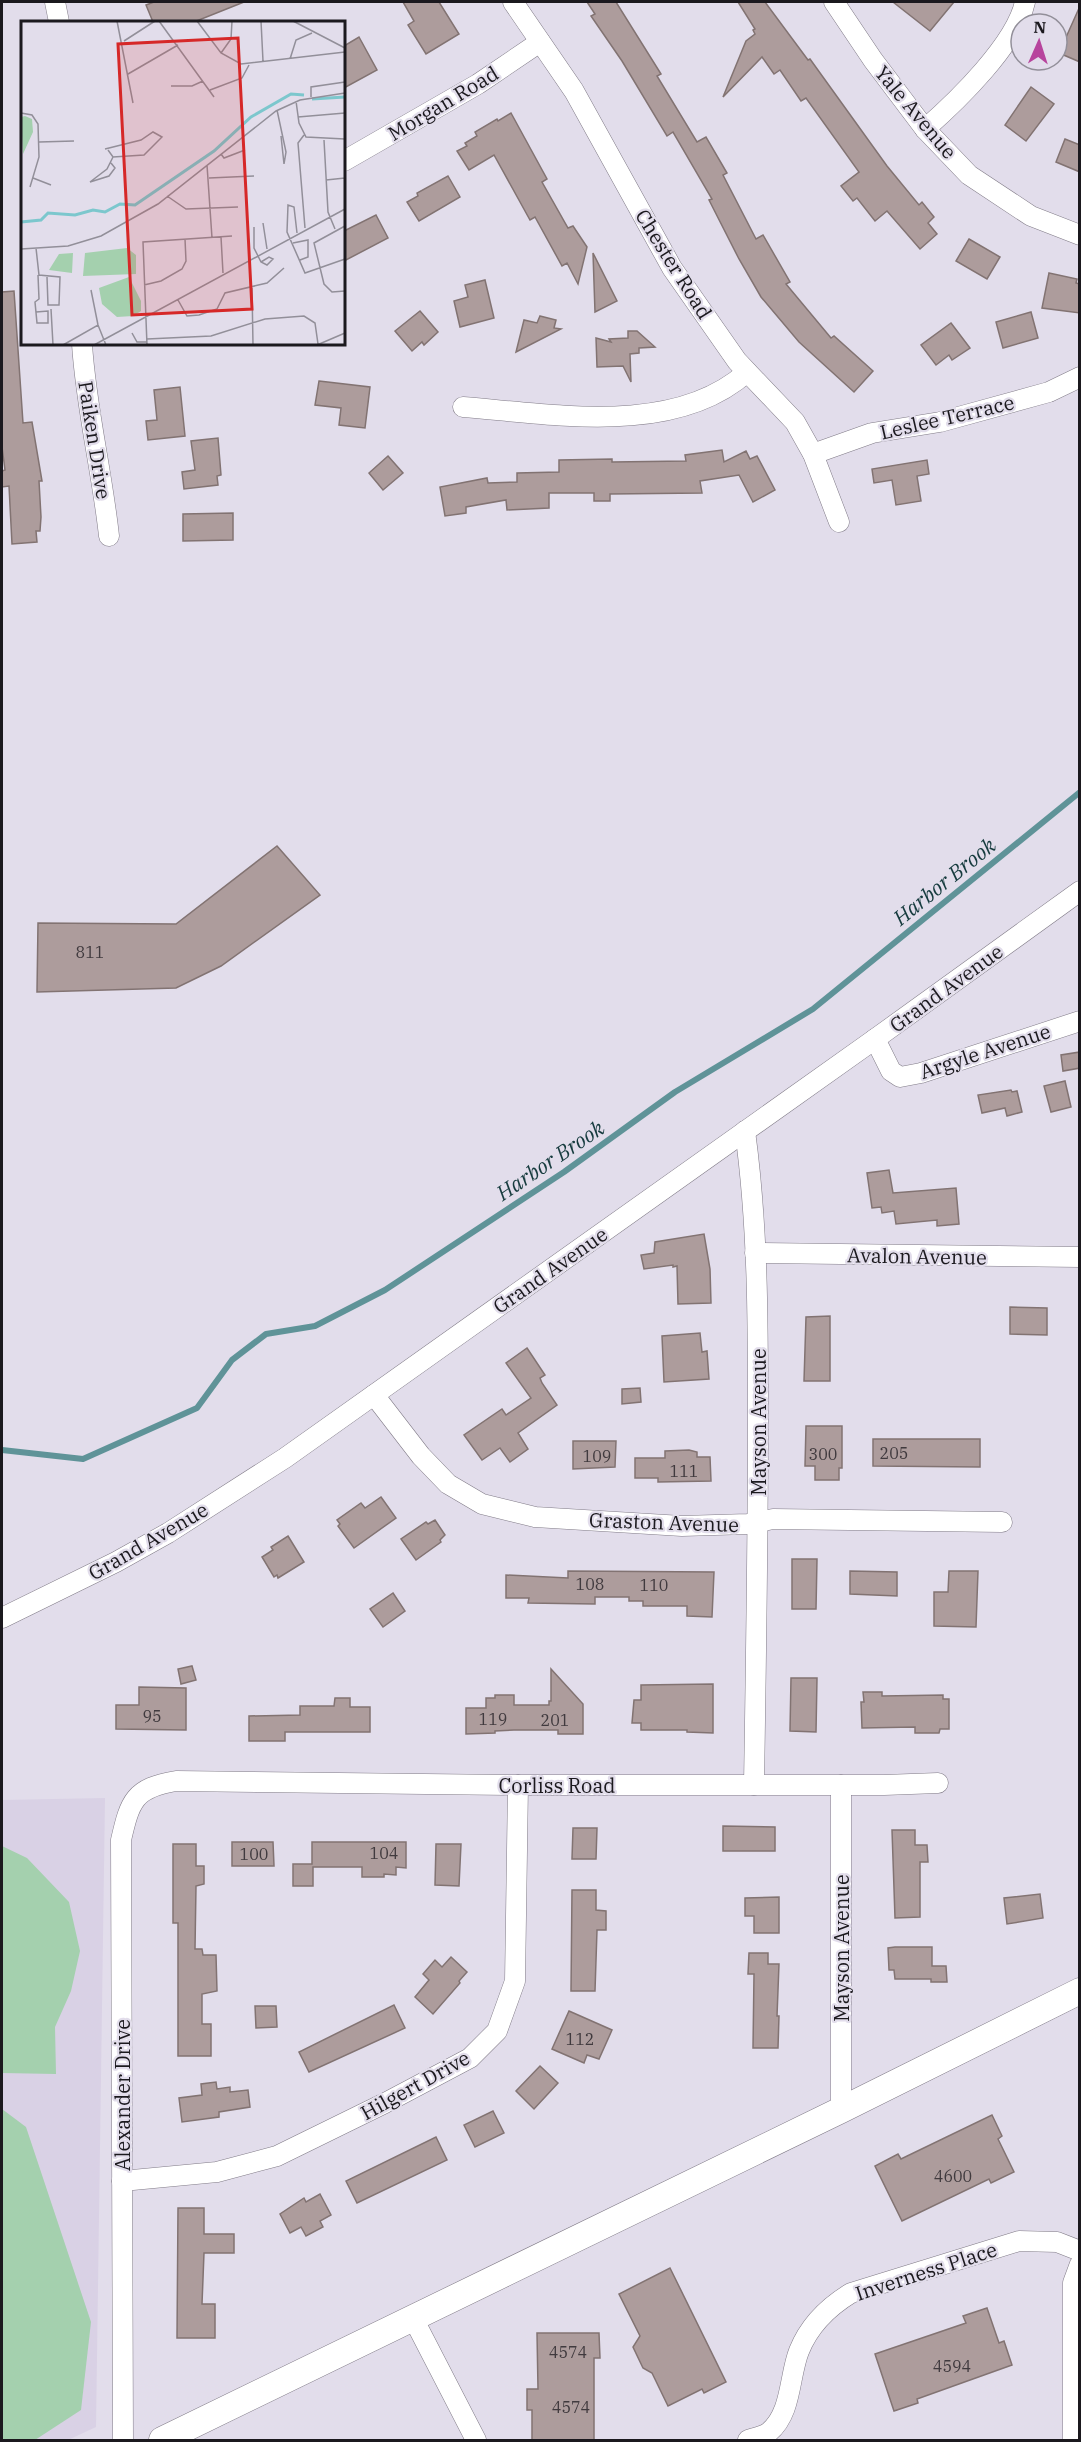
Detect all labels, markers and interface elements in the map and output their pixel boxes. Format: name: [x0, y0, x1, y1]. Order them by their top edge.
north arrow: [1009, 12, 1069, 72]
text: N: [1033, 17, 1047, 37]
inset map: [21, 21, 345, 345]
street label: Morgan Road: [383, 59, 503, 147]
street label: Yale Avenue: [869, 60, 963, 164]
street label: Chester Road: [629, 204, 719, 324]
street label: Paiken Drive: [72, 379, 118, 501]
street label: Leslee Terrace: [877, 388, 1017, 446]
water label: Harbor Brook: [886, 830, 1002, 932]
street label: Grand Avenue: [884, 938, 1008, 1038]
house number: 811: [76, 942, 104, 962]
street label: Argyle Avenue: [916, 1017, 1054, 1085]
water label: Harbor Brook: [490, 1113, 610, 1207]
street label: Grand Avenue: [487, 1220, 613, 1320]
street label: Avalon Avenue: [847, 1241, 987, 1271]
street label: Mayson Avenue: [745, 1348, 772, 1496]
house number: 205: [880, 1443, 908, 1463]
house number: 300: [809, 1444, 837, 1464]
house number: 109: [583, 1446, 611, 1466]
house number: 111: [670, 1461, 698, 1481]
street label: Grand Avenue: [83, 1496, 213, 1586]
street label: Graston Avenue: [589, 1506, 739, 1538]
house number: 108: [576, 1574, 604, 1594]
house number: 110: [640, 1575, 668, 1595]
house number: 95: [142, 1706, 162, 1726]
house number: 119: [479, 1709, 507, 1729]
house number: 201: [541, 1710, 569, 1730]
street label: Corliss Road: [499, 1772, 615, 1799]
house number: 104: [370, 1843, 398, 1863]
house number: 100: [240, 1844, 268, 1864]
street label: Mayson Avenue: [828, 1874, 855, 2022]
street label: Alexander Drive: [109, 2019, 136, 2171]
house number: 112: [566, 2029, 594, 2049]
street label: Hilgert Drive: [356, 2044, 474, 2126]
house number: 4600: [934, 2166, 972, 2186]
street label: Inverness Place: [852, 2235, 1000, 2307]
house number: 4574: [549, 2342, 587, 2362]
house number: 4594: [933, 2356, 971, 2376]
house number: 4574: [552, 2397, 590, 2417]

